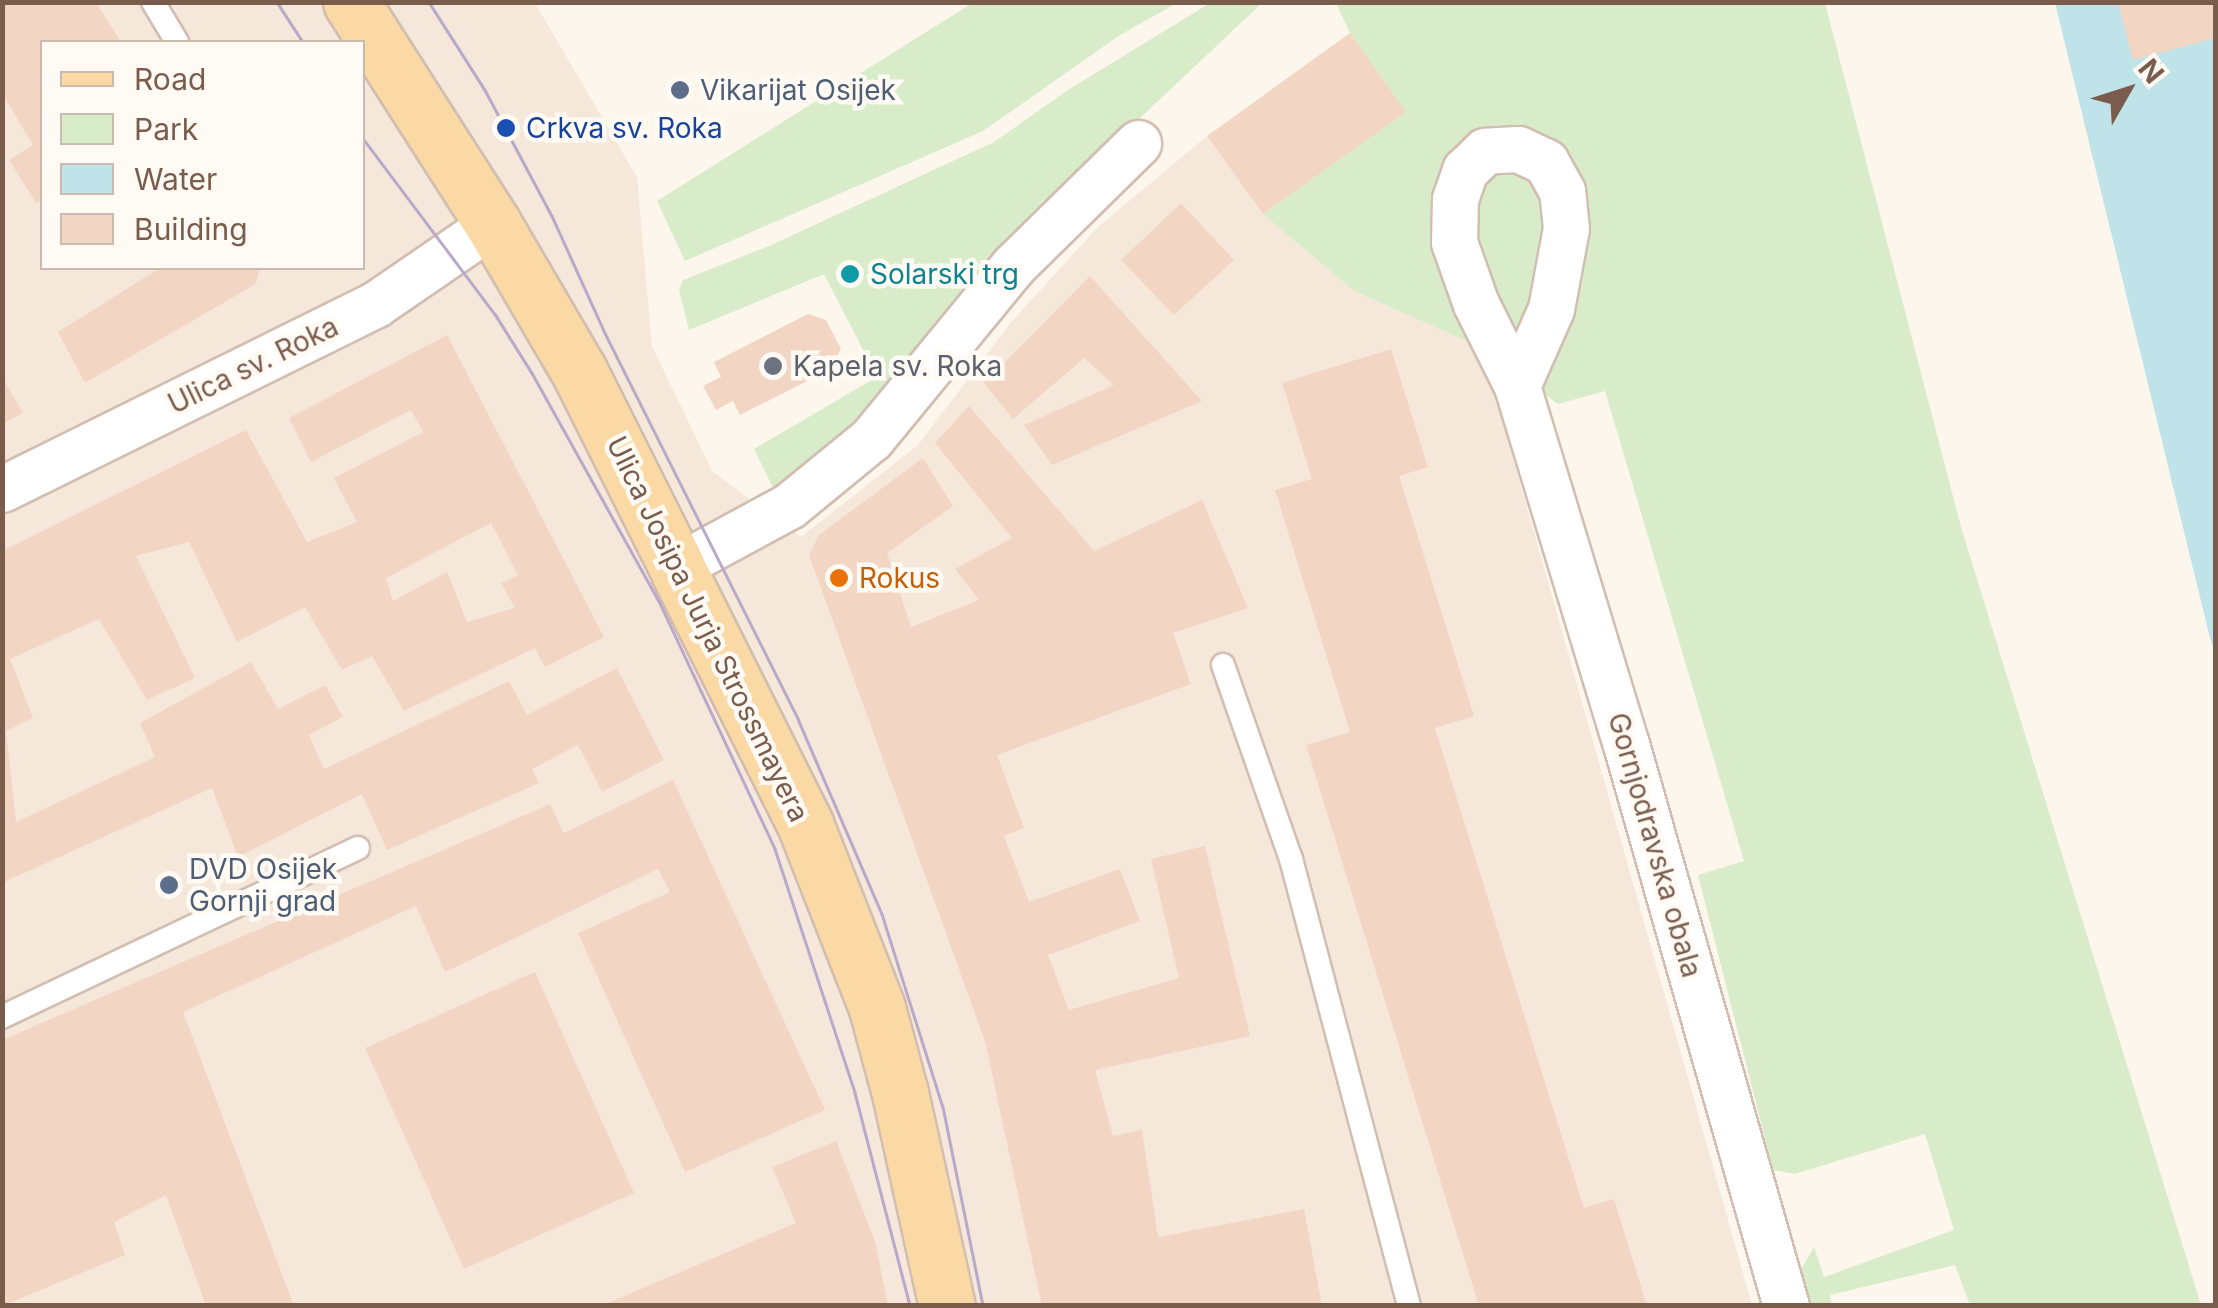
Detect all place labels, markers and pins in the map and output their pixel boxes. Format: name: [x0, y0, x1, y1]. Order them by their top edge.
place label: Vikarijat Osijek: [700, 73, 896, 107]
marker: Vikarijat Osijek: [669, 79, 691, 101]
place label: Crkva sv. Roka: [526, 111, 723, 145]
marker: Crkva sv. Roka: [495, 117, 517, 139]
place label: Solarski trg: [870, 257, 1019, 291]
marker: Solarski trg: [839, 263, 861, 285]
place label: Kapela sv. Roka: [793, 349, 1002, 383]
marker: Kapela sv. Roka: [762, 355, 784, 377]
place label: Rokus: [859, 561, 940, 595]
marker: Rokus: [828, 567, 850, 589]
place label: DVD Osijek Gornji grad: [189, 852, 337, 918]
marker: DVD Osijek Gornji grad: [158, 874, 180, 896]

